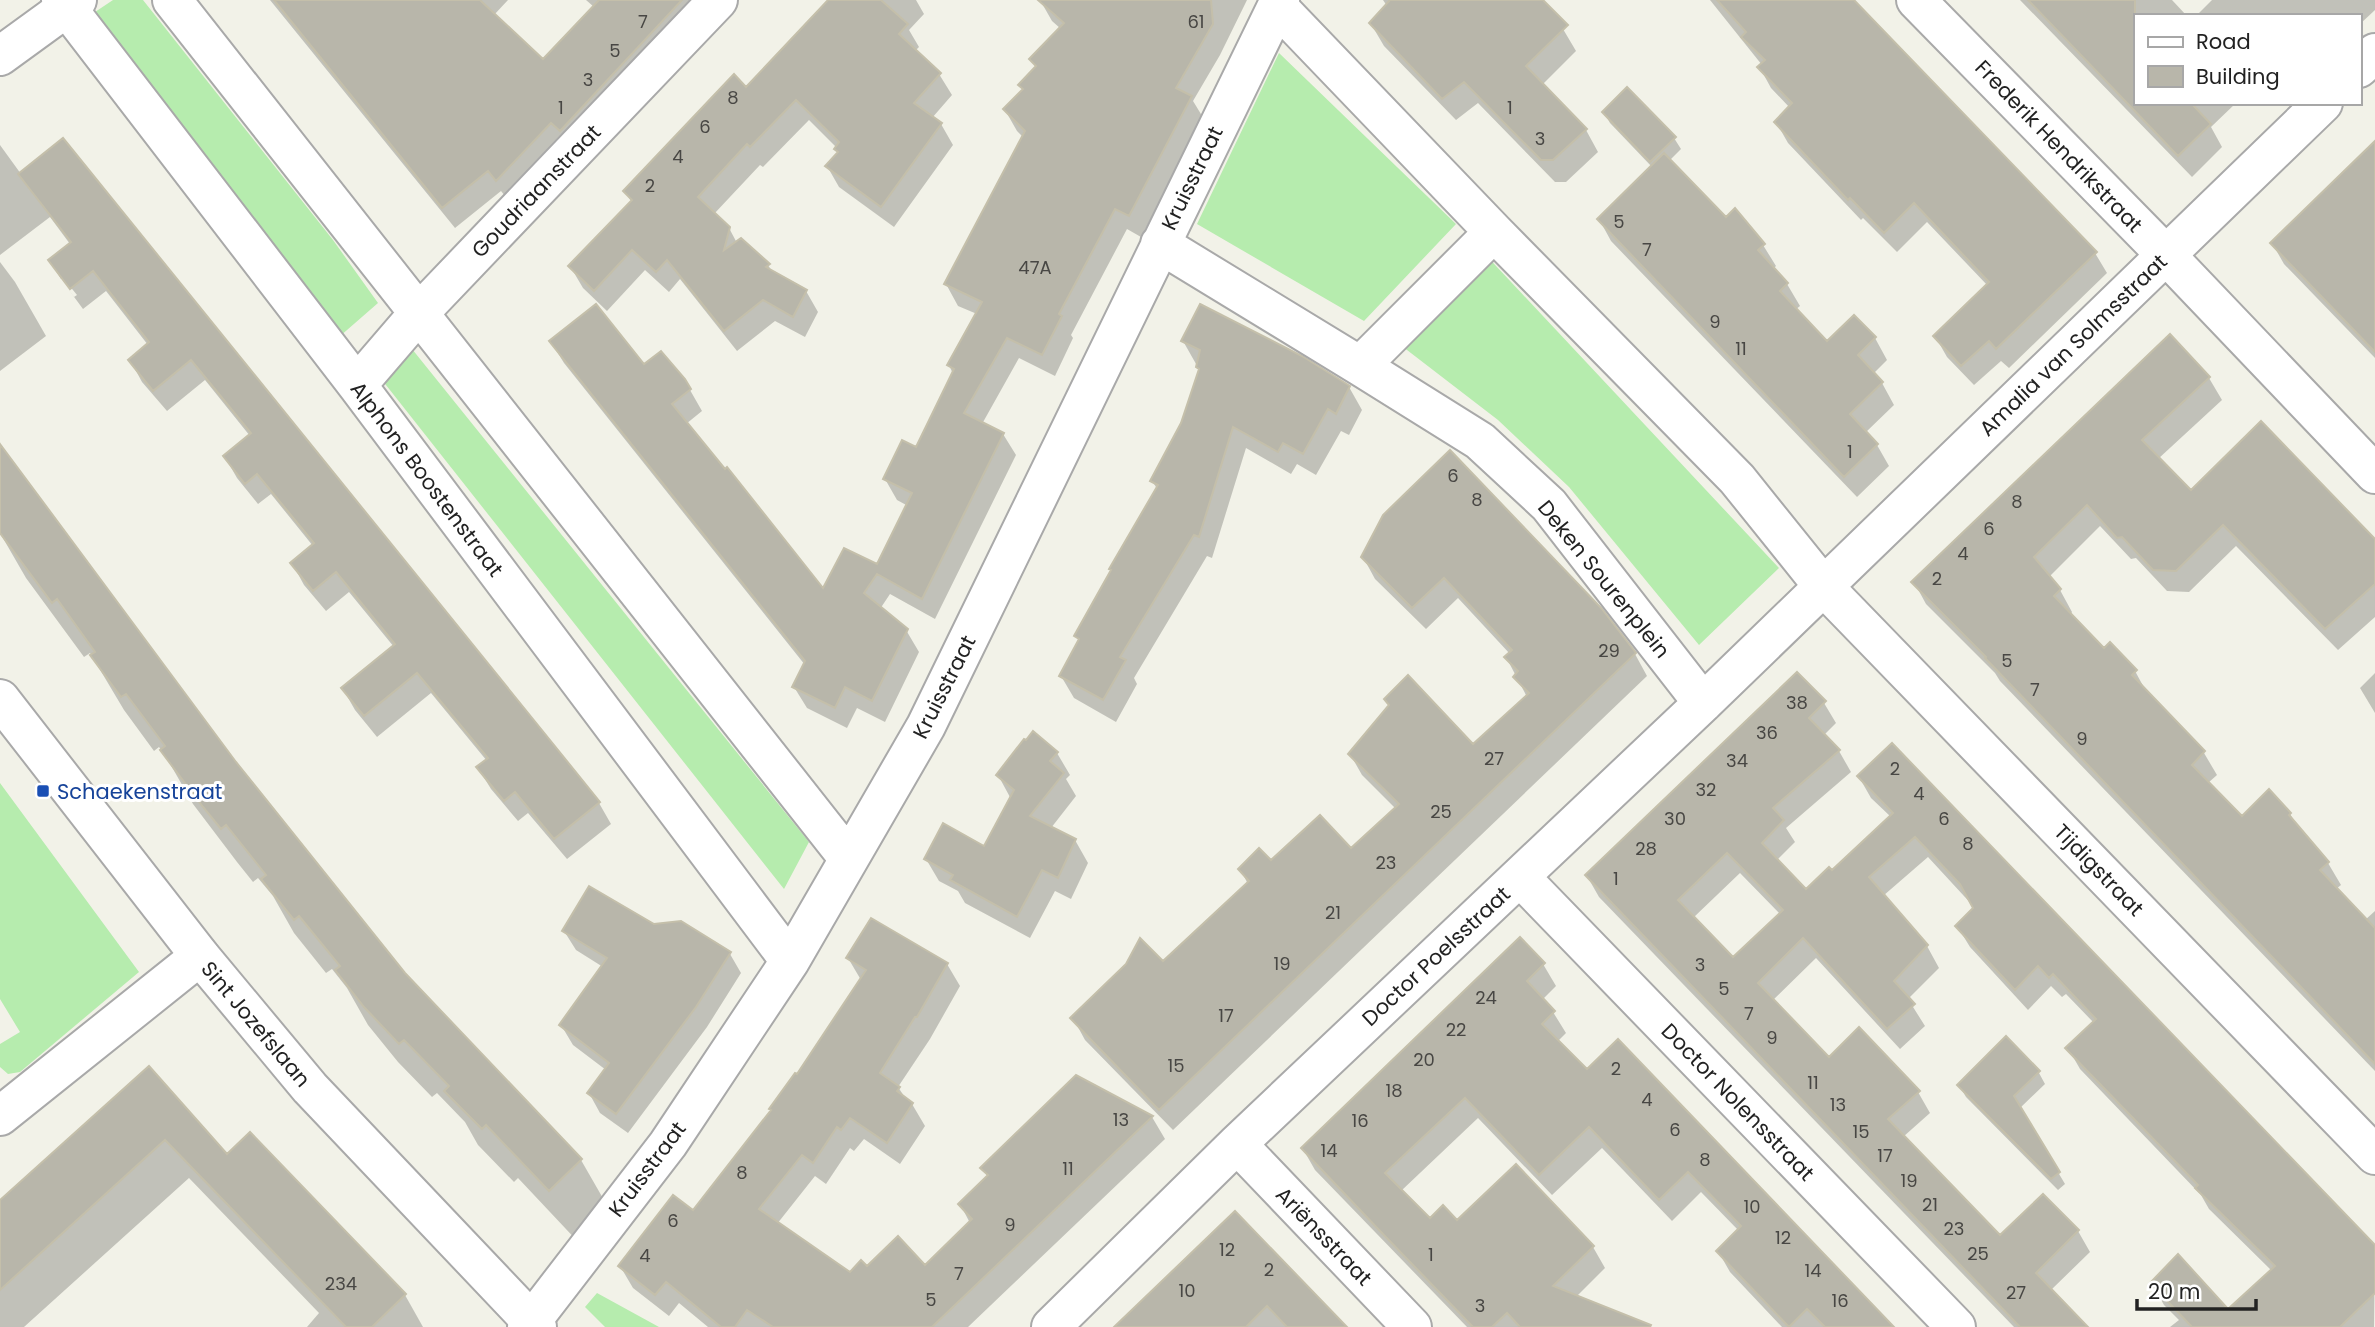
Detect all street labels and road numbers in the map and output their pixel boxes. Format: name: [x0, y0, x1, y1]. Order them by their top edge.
street label: Frederik Hendrikstraat: [1969, 53, 2149, 239]
street label: Goudriaanstraat: [465, 118, 607, 264]
street label: Kruisstraat: [1154, 121, 1230, 235]
street label: Amalia van Solmsstraat: [1973, 247, 2173, 443]
street label: Alphons Boostenstraat: [344, 375, 510, 583]
street label: Deken Sourenplein: [1531, 494, 1677, 664]
street label: Kruisstraat: [906, 630, 982, 744]
street label: Tijdigstraat: [2048, 818, 2150, 922]
street label: Doctor Poelsstraat: [1356, 880, 1516, 1032]
street label: Sint Jozefslaan: [195, 955, 317, 1093]
street label: Doctor Nolensstraat: [1655, 1017, 1821, 1187]
street label: Kruisstraat: [602, 1115, 692, 1223]
street label: Ariënsstraat: [1269, 1180, 1379, 1292]

